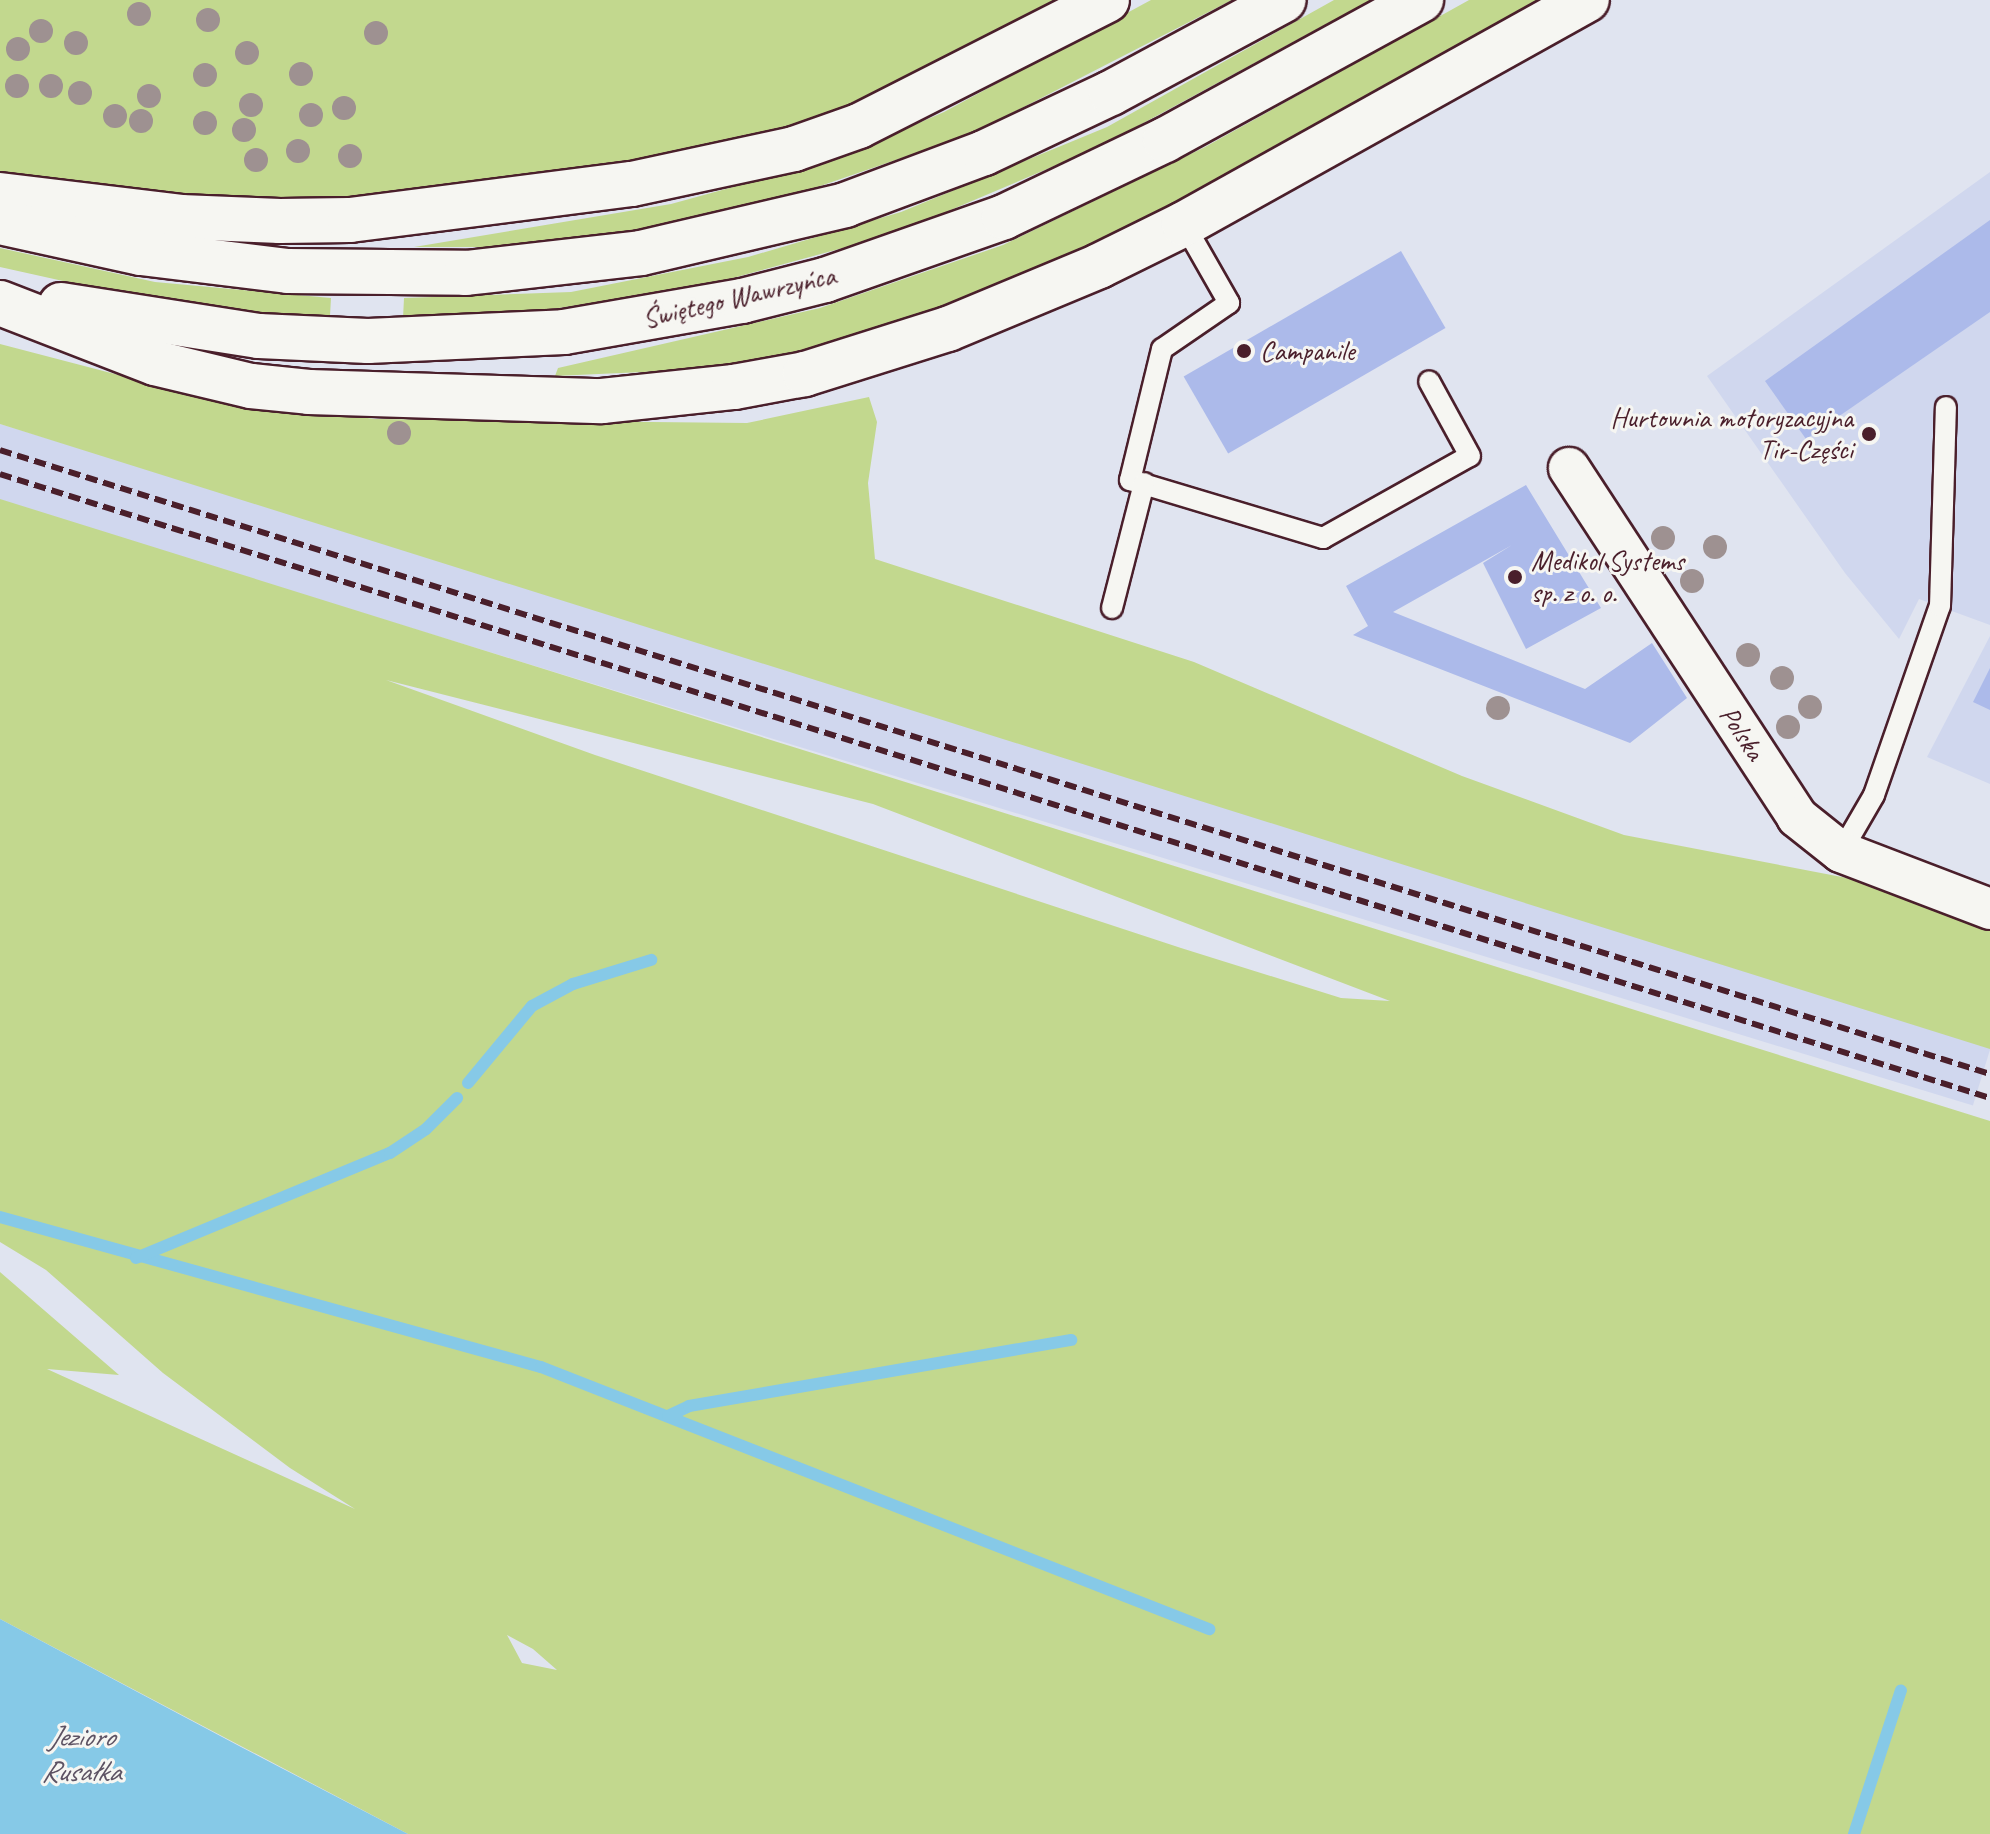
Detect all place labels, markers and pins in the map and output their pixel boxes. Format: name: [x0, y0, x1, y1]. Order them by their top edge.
place label: Campanile: [1260, 334, 1355, 368]
marker: Campanile: [1235, 342, 1253, 360]
place label: Hurtownia motoryzacyjna Tir-Części: [1611, 401, 1853, 467]
marker: Hurtownia motoryzacyjna Tir-Części: [1860, 425, 1878, 443]
place label: Medikol Systems sp. z o. o.: [1531, 544, 1684, 610]
marker: Medikol Systems sp. z o. o.: [1506, 568, 1524, 586]

